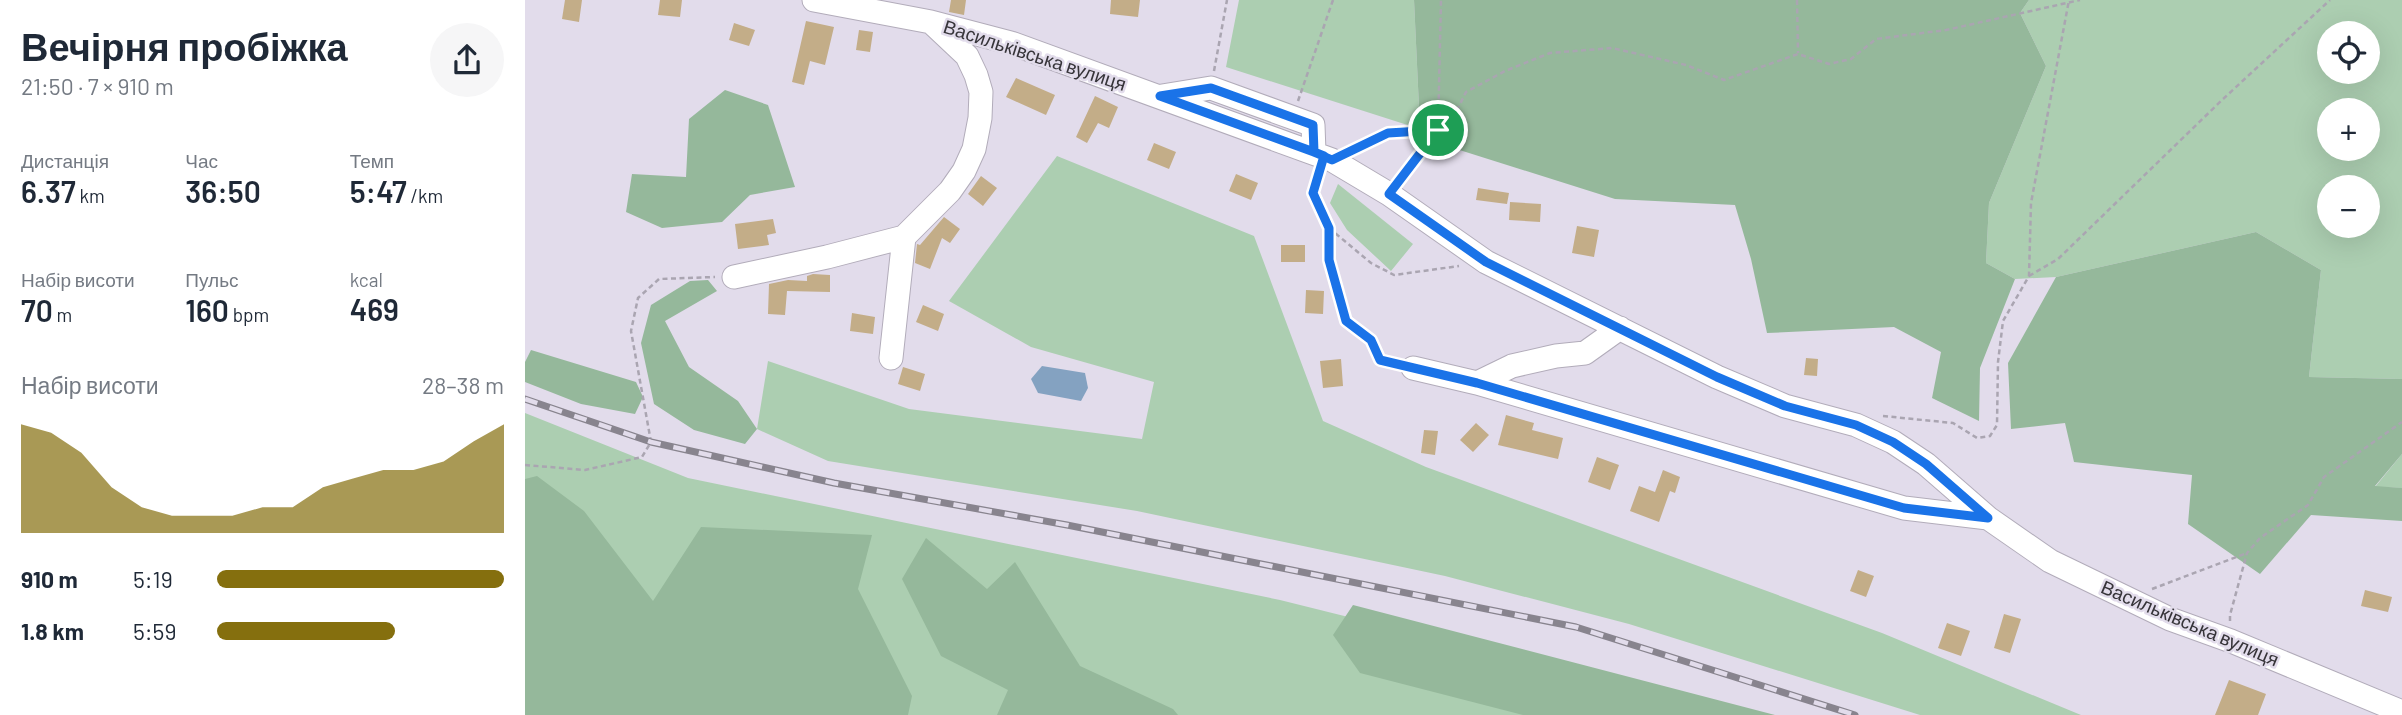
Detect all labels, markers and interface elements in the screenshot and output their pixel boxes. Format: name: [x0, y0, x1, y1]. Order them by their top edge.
street label: Васильківська вулиця: [941, 14, 1129, 95]
map controls: [2317, 21, 2380, 238]
button: locate: [2317, 21, 2380, 84]
text: Вечірня пробіжка: [21, 23, 348, 69]
button: share: [430, 23, 504, 97]
text: 21:50 · 7 × 910 m: [21, 72, 174, 100]
button: +: [2317, 98, 2380, 161]
pin: [1408, 100, 1468, 160]
icon: arrive: [1419, 111, 1457, 149]
text: Дистанція: [21, 149, 109, 172]
text: Час: [185, 149, 218, 172]
text: Темп: [350, 149, 394, 172]
text: 6.37: [21, 173, 76, 209]
text: 36:50: [185, 173, 261, 209]
text: 5:47: [350, 173, 407, 209]
button: −: [2317, 175, 2380, 238]
text: km: [76, 184, 105, 207]
text: /km: [407, 184, 443, 207]
text: Набір висоти: [21, 268, 135, 291]
text: Пульс: [185, 268, 239, 291]
text: kcal: [350, 268, 383, 291]
text: 469: [350, 291, 399, 327]
text: 70: [21, 292, 53, 328]
text: 160: [185, 292, 229, 328]
text: m: [53, 303, 72, 326]
text: bpm: [229, 303, 269, 326]
text: Набір висоти: [21, 371, 159, 399]
text: 28–38 m: [422, 371, 504, 399]
text: 910 m: [21, 565, 78, 593]
text: 5:19: [133, 565, 173, 593]
street label: Васильківська вулиця: [2098, 575, 2283, 670]
text: 1.8 km: [21, 617, 84, 645]
text: 5:59: [133, 617, 176, 645]

